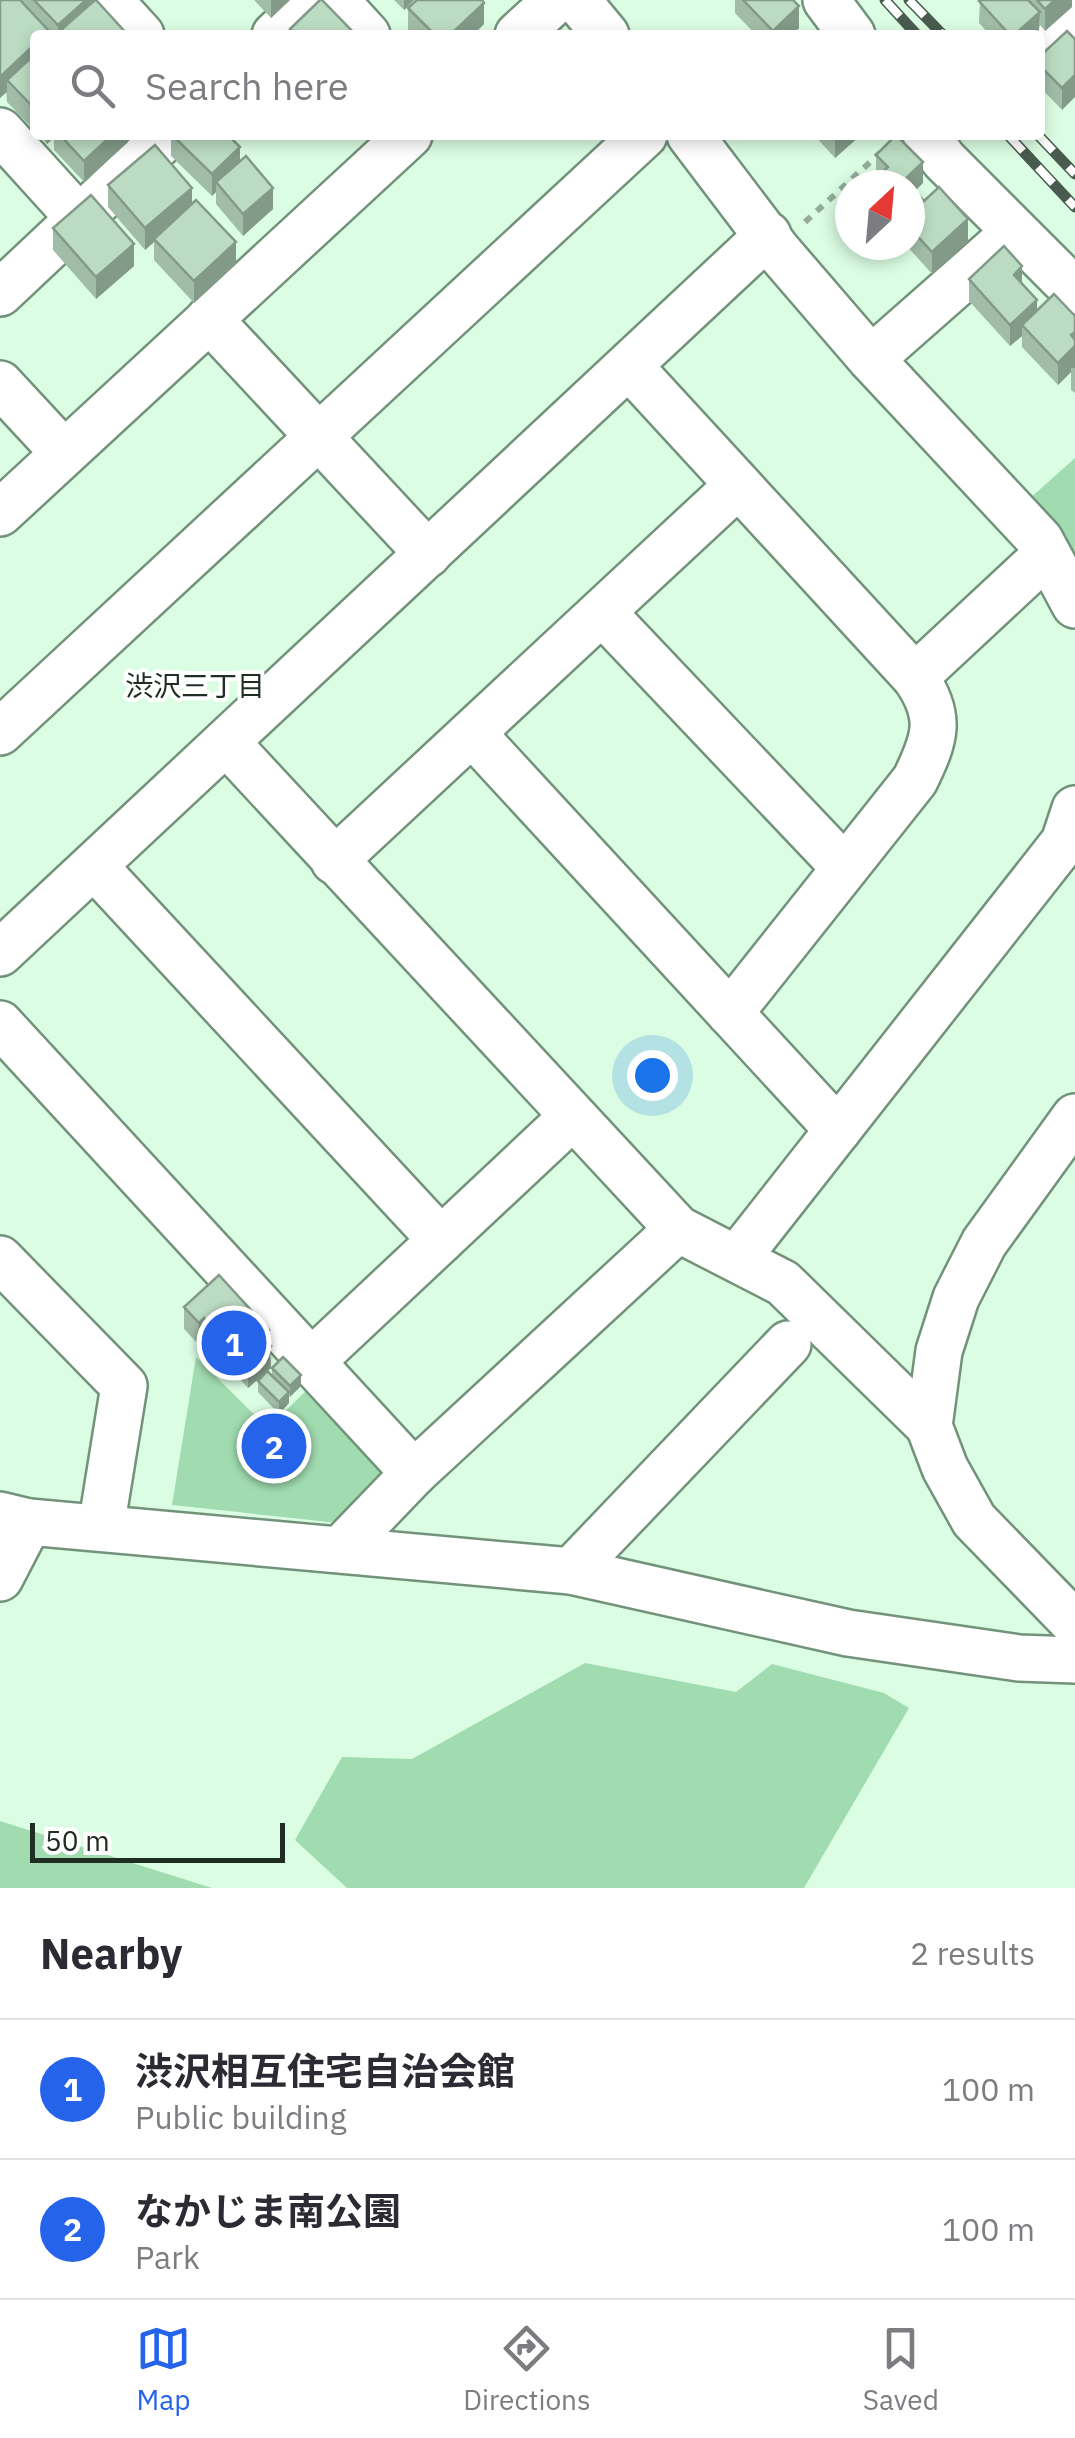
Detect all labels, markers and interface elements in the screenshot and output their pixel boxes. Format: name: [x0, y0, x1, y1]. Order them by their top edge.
search box: [30, 30, 1045, 140]
icon: search: [65, 58, 120, 113]
text: Search here: [145, 61, 349, 110]
north arrow: [835, 170, 925, 260]
district label: 渋沢三丁目: [125, 667, 265, 704]
your location: [627, 1050, 678, 1101]
pin: 1: [202, 1306, 266, 1380]
pin: 2: [242, 1408, 306, 1484]
scale bar: [30, 1818, 285, 1862]
text: 50 m: [45, 1822, 110, 1859]
text: Nearby: [40, 1926, 182, 1981]
text: 2 results: [910, 1932, 1035, 1974]
text: 渋沢相互住宅自治会館: [135, 2046, 515, 2095]
text: 1: [63, 2068, 82, 2110]
text: 100 m: [942, 2068, 1035, 2110]
text: Public building: [135, 2096, 347, 2138]
text: なかじま南公園: [135, 2186, 401, 2235]
text: 2: [63, 2208, 82, 2250]
text: 100 m: [942, 2208, 1035, 2250]
text: Park: [135, 2236, 200, 2278]
tab: Map: [136, 2321, 191, 2418]
tab: Directions: [463, 2321, 591, 2418]
tab: Saved: [863, 2321, 939, 2418]

